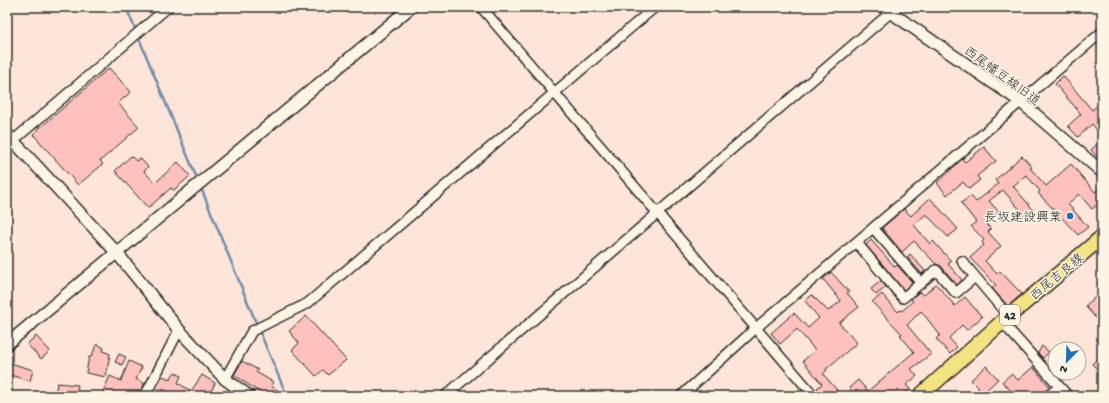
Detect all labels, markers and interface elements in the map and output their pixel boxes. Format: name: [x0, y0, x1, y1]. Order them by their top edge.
street label: 西尾幡豆線旧道: [960, 43, 1043, 110]
place label: 長坂建設興業: [984, 210, 1062, 226]
marker: 長坂建設興業: [1065, 211, 1075, 221]
street label: 西尾吉良線: [1027, 250, 1088, 305]
road number: 42: [1000, 305, 1020, 325]
north arrow: [1047, 341, 1087, 381]
text: N: [1058, 361, 1070, 375]

